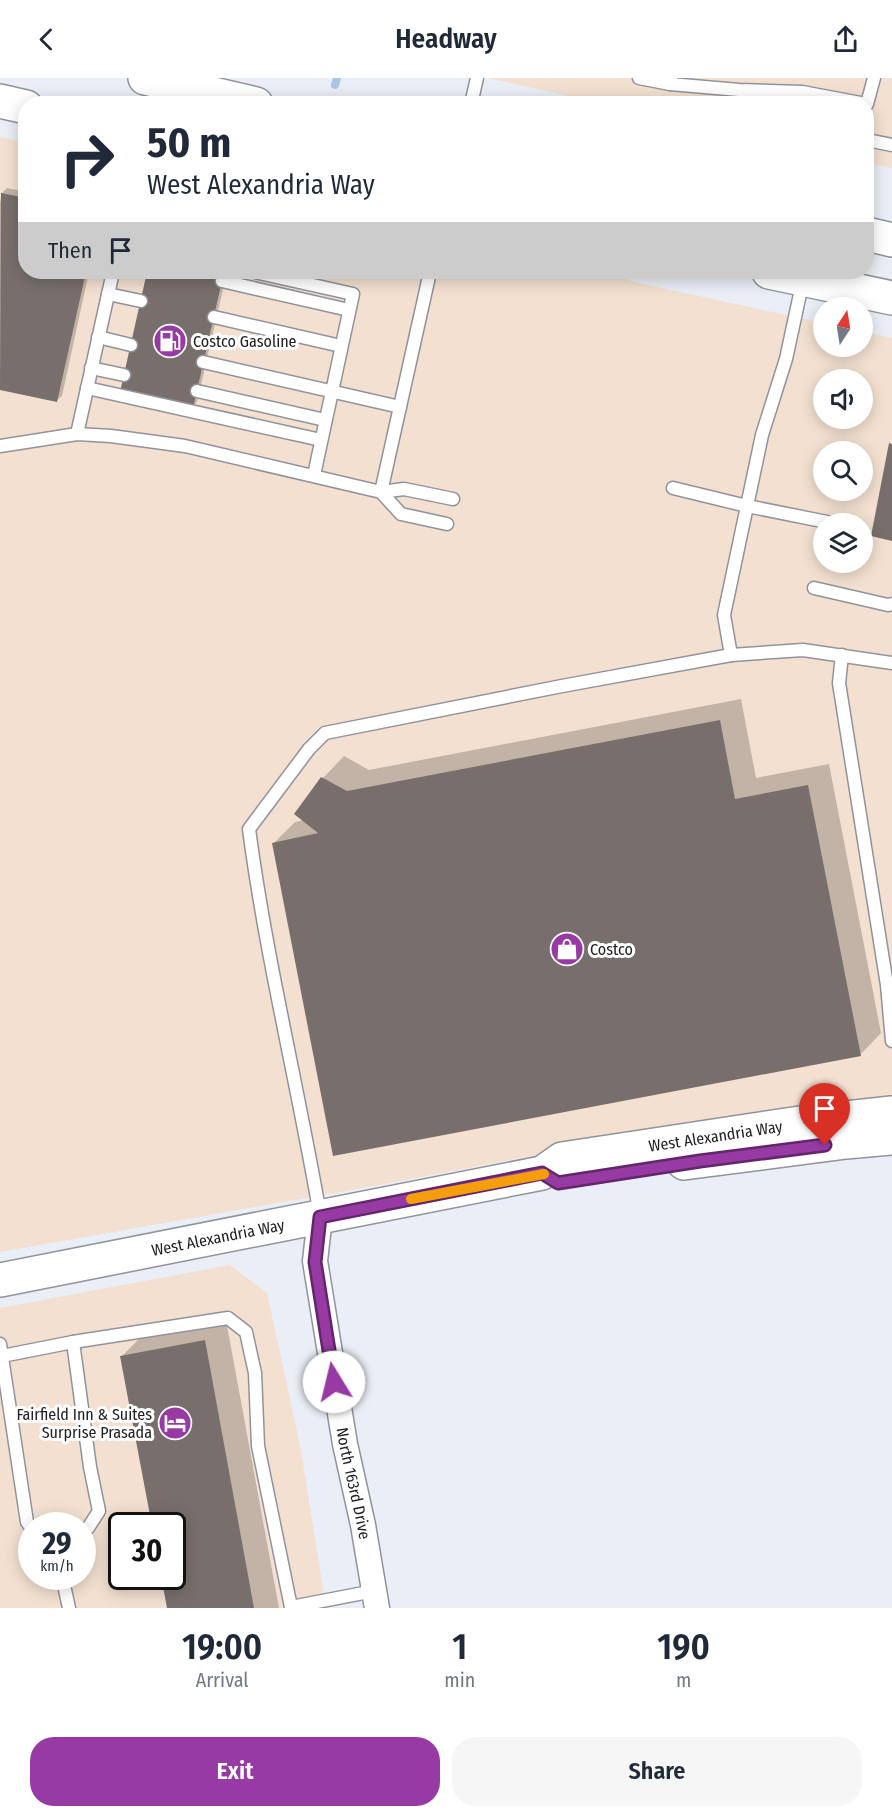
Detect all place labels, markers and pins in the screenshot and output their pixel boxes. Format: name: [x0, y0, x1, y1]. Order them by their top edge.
fuel station icon: Costco Gasoline: [152, 323, 188, 359]
place label: Costco Gasoline: [193, 332, 297, 351]
shop icon: Costco: [549, 931, 585, 967]
place label: Costco: [590, 940, 633, 959]
pin: [799, 1083, 850, 1145]
place label: Fairfield Inn & Suites Surprise Prasada: [16, 1405, 152, 1442]
hotel icon: Fairfield Inn & Suites Surprise Prasada: [157, 1405, 193, 1441]

